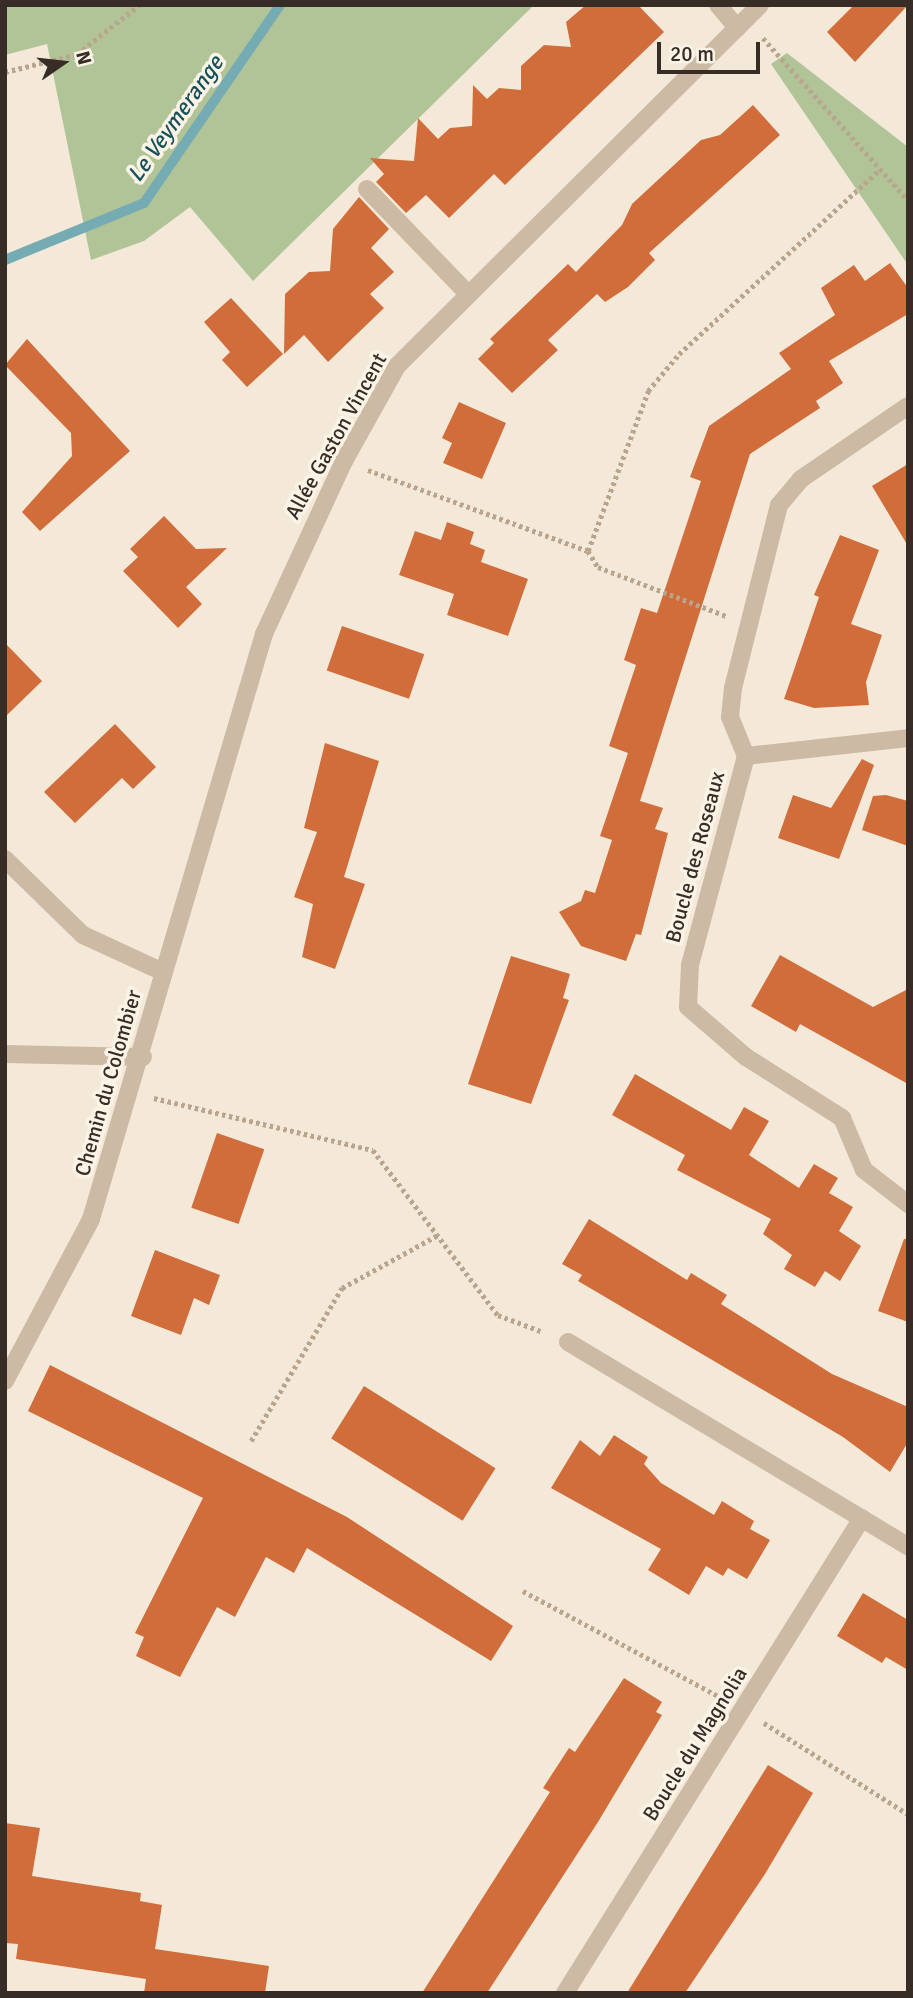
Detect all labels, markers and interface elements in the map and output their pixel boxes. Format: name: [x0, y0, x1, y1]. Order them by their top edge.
north arrow: [28, 28, 98, 98]
scale bar: [661, 28, 764, 72]
text: 20 m: [670, 41, 714, 67]
text: N: [70, 49, 97, 67]
water label: Le Veymerange: [122, 50, 230, 188]
street label: Allée Gaston Vincent: [280, 349, 392, 523]
street label: Boucle des Roseaux: [660, 769, 730, 945]
street label: Chemin du Colombier: [69, 987, 147, 1179]
street label: Boucle du Magnolia: [638, 1662, 752, 1826]

